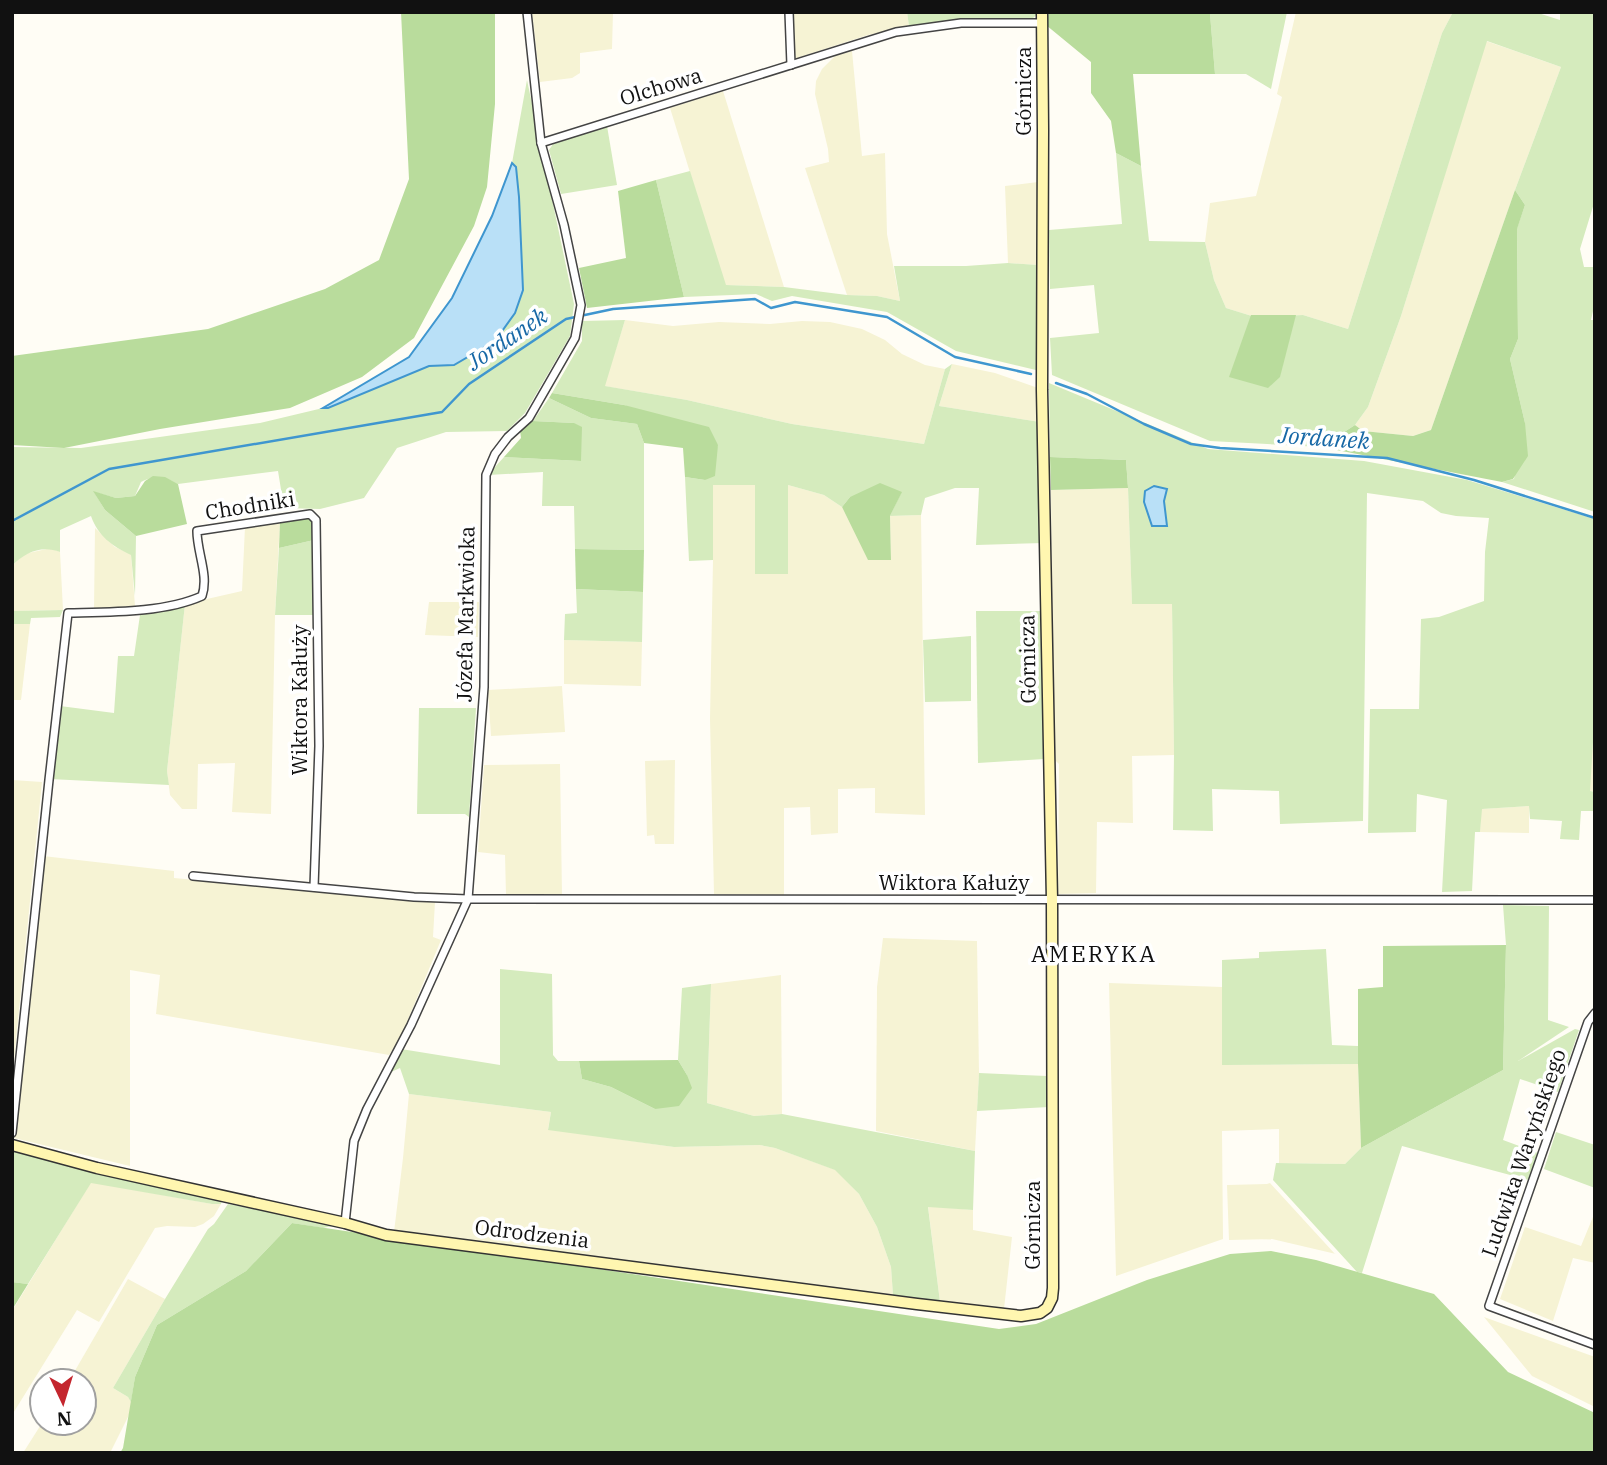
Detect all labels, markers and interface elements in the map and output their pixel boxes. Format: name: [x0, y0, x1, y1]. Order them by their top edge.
street label: Górnicza: [1009, 46, 1037, 136]
street label: Olchowa: [616, 60, 705, 112]
water label: Jordanek: [459, 300, 553, 377]
water label: Jordanek: [1276, 419, 1372, 455]
street label: Chodniki: [203, 484, 297, 526]
street label: Józefa Markwioka: [449, 526, 481, 702]
street label: Górnicza: [1012, 614, 1042, 704]
street label: Wiktora Kałuży: [285, 624, 313, 775]
street label: Wiktora Kałuży: [879, 868, 1030, 896]
district label: AMERYKA: [1031, 938, 1157, 968]
street label: Ludwika Waryńskiego: [1474, 1045, 1572, 1260]
street label: Górnicza: [1018, 1180, 1046, 1270]
street label: Odrodzenia: [473, 1212, 591, 1254]
north arrow: [28, 1367, 98, 1437]
text: N: [56, 1406, 73, 1431]

